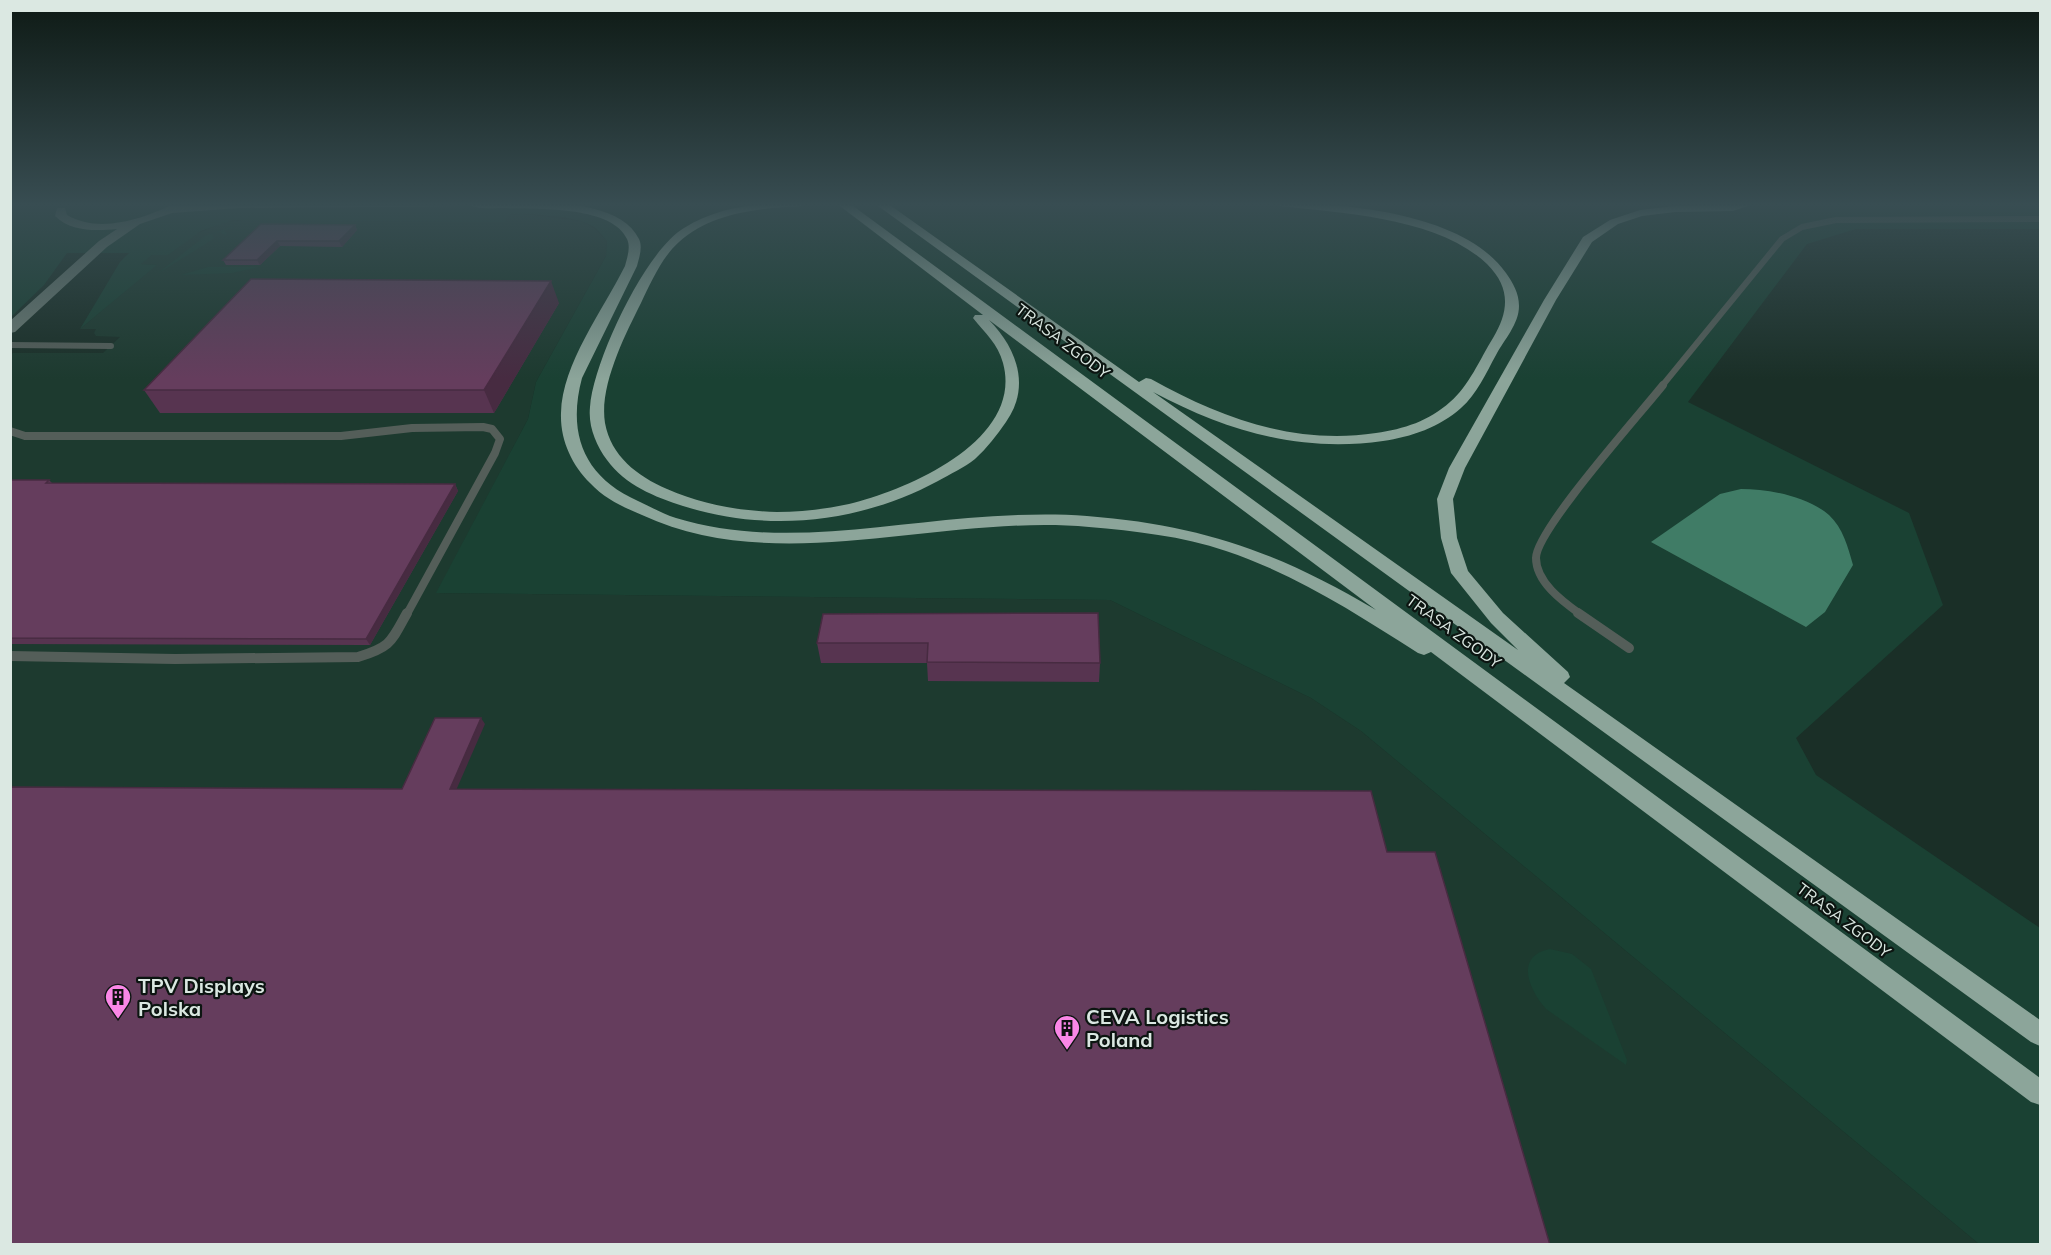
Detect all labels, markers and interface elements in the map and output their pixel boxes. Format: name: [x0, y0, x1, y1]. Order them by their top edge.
street label: TRASA ZGODY: [1012, 299, 1114, 383]
street label: TRASA ZGODY: [1403, 590, 1506, 672]
street label: TRASA ZGODY: [1793, 878, 1895, 962]
place label: TPV Displays Polska: [138, 973, 265, 1021]
building icon: TPV Displays Polska: [103, 982, 133, 1020]
place label: CEVA Logistics Poland: [1086, 1004, 1229, 1052]
building icon: CEVA Logistics Poland: [1052, 1013, 1082, 1051]

